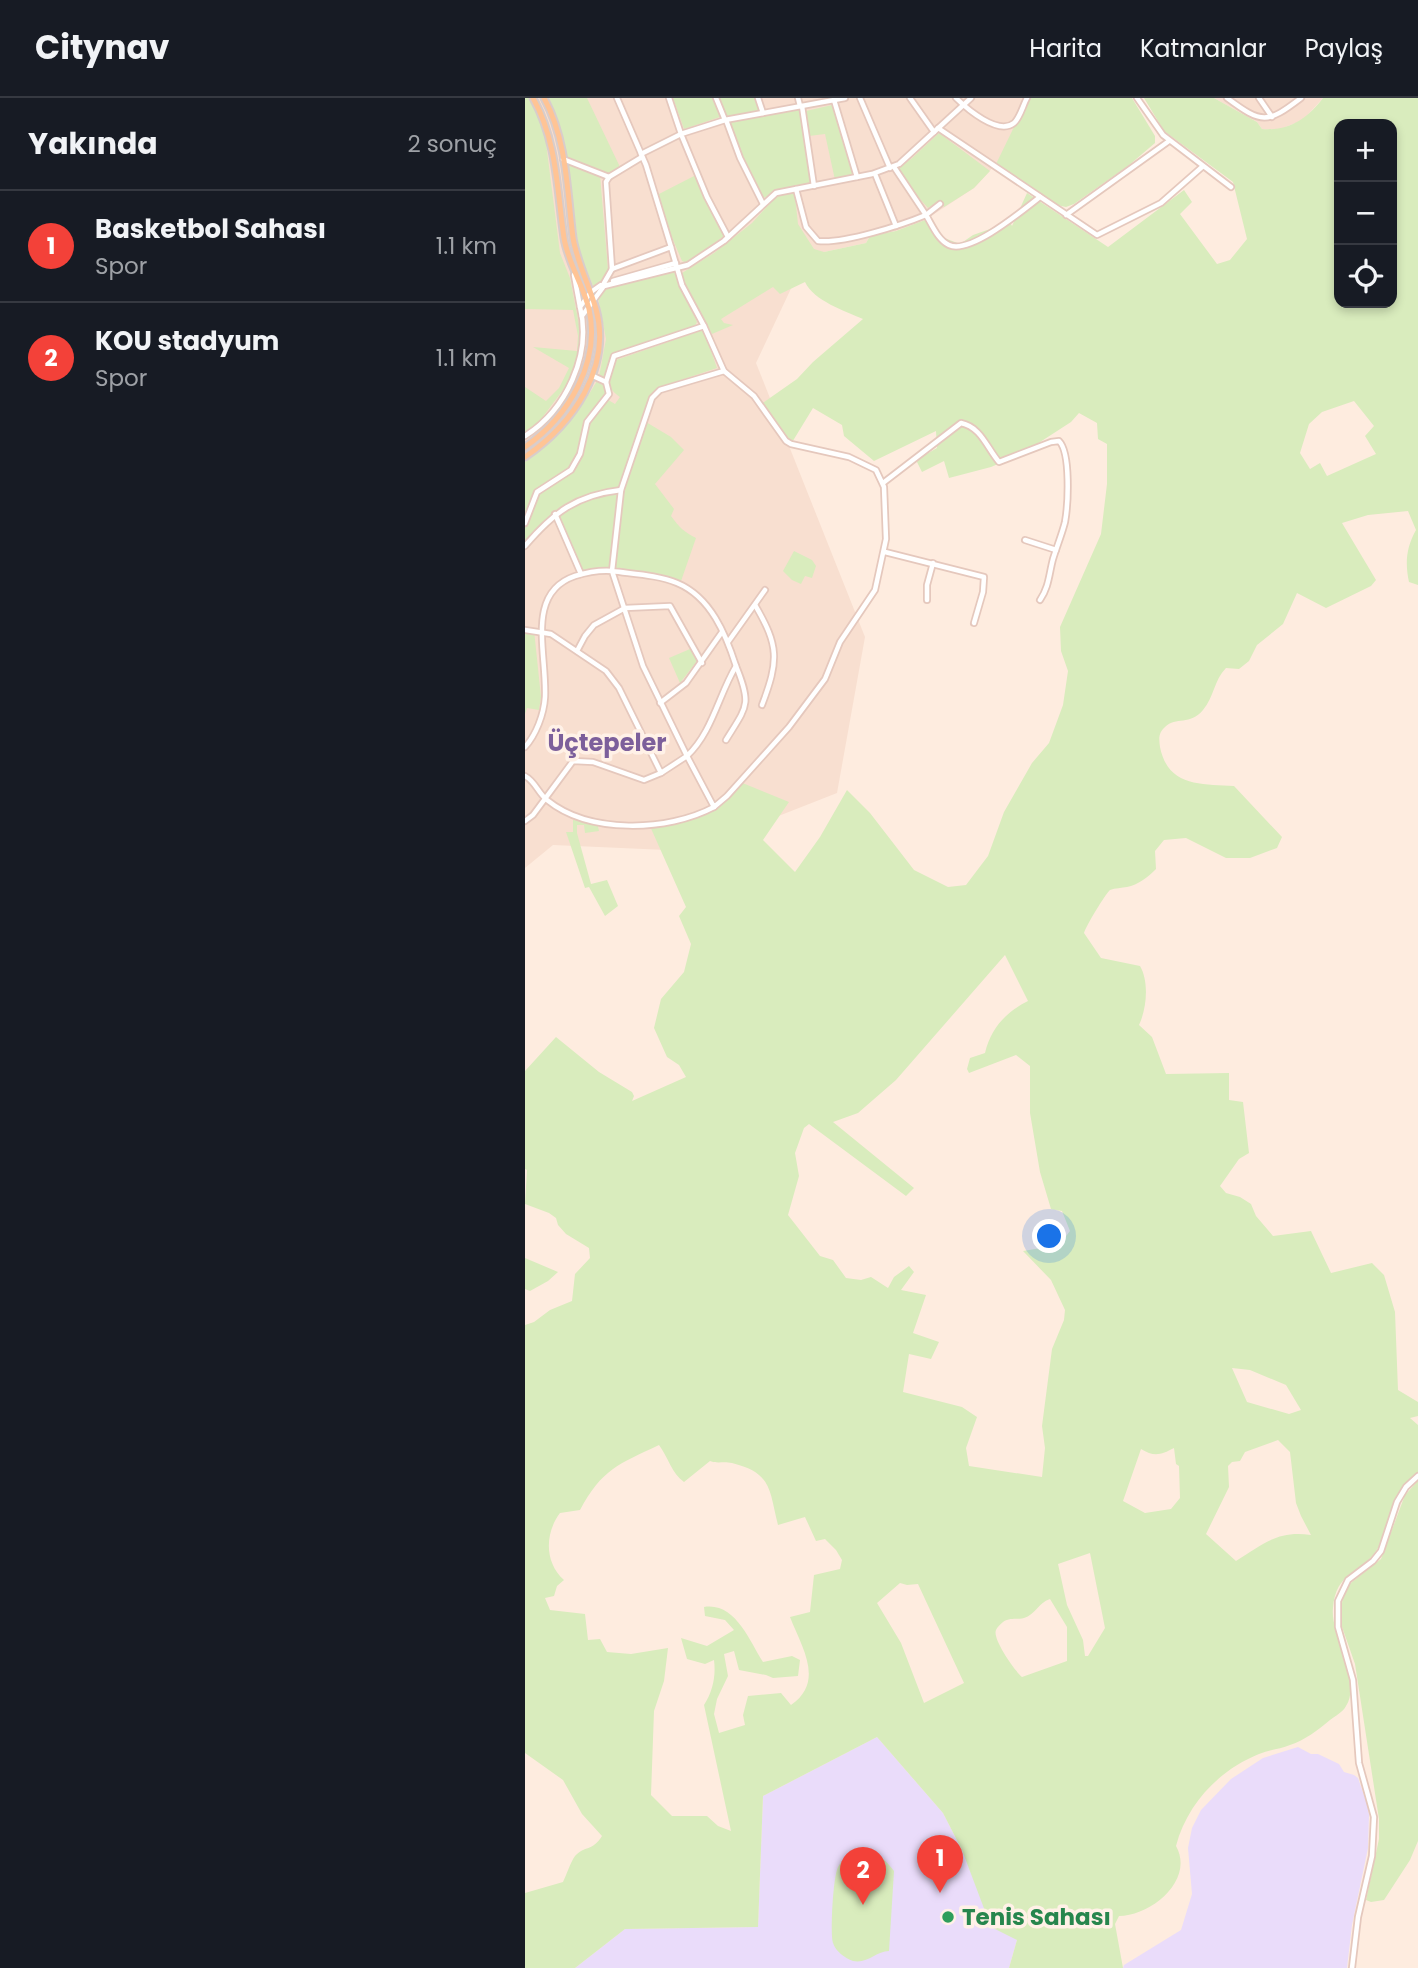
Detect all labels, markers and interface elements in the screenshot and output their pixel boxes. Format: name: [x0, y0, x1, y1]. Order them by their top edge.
text: Citynav: [35, 24, 169, 71]
text: Harita: [1029, 32, 1102, 65]
text: Katmanlar: [1140, 32, 1267, 65]
text: Paylaş: [1305, 32, 1383, 65]
map controls: [1334, 119, 1397, 308]
button: +: [1334, 119, 1397, 182]
text: Yakında: [28, 122, 158, 165]
text: 2 sonuç: [408, 128, 497, 160]
button: −: [1334, 182, 1397, 245]
text: Basketbol Sahası: [95, 211, 326, 247]
text: 1: [47, 230, 55, 262]
text: 1.1 km: [436, 230, 497, 262]
button: locate: [1334, 245, 1397, 308]
text: Spor: [95, 250, 147, 282]
text: KOU stadyum: [95, 323, 279, 359]
text: 2: [44, 342, 58, 374]
text: 1.1 km: [436, 342, 497, 374]
text: Spor: [95, 362, 147, 394]
district label: Üçtepeler: [547, 726, 667, 759]
your location: [1032, 1219, 1066, 1253]
pin: 1: [917, 1835, 963, 1893]
pin: 2: [840, 1847, 886, 1905]
place label: Tenis Sahası: [962, 1901, 1111, 1933]
marker: Tenis Sahası: [940, 1909, 956, 1925]

